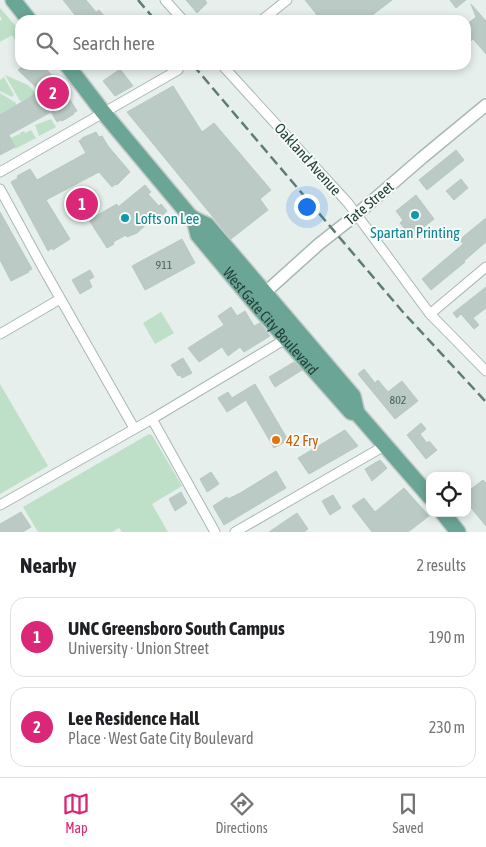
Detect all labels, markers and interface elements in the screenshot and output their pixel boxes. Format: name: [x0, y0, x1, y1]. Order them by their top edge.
search box: [15, 15, 471, 70]
icon: search: [33, 29, 61, 57]
text: Search here: [73, 32, 155, 54]
pin: 2: [37, 74, 69, 112]
street label: Oakland Avenue: [271, 119, 345, 199]
street label: Tate Street: [341, 178, 397, 228]
pin: 1: [66, 185, 98, 223]
your location: [294, 194, 320, 220]
marker: Spartan Printing: [409, 209, 421, 221]
place label: Lofts on Lee: [135, 210, 200, 227]
marker: Lofts on Lee: [119, 212, 131, 224]
place label: Spartan Printing: [370, 224, 460, 241]
house number: 911: [156, 258, 173, 272]
street label: West Gate City Boulevard: [220, 264, 322, 378]
house number: 802: [390, 393, 406, 407]
place label: 42 Fry: [286, 432, 319, 449]
marker: 42 Fry: [270, 434, 282, 446]
map controls: [426, 472, 471, 517]
button: locate: [426, 472, 471, 517]
text: Nearby: [20, 553, 76, 577]
text: 2 results: [416, 556, 466, 574]
text: UNC Greensboro South Campus: [68, 617, 285, 639]
text: 1: [33, 628, 41, 646]
text: 190 m: [429, 628, 465, 646]
text: University · Union Street: [68, 639, 209, 657]
text: Lee Residence Hall: [68, 707, 199, 729]
text: 2: [33, 718, 41, 736]
text: 230 m: [429, 718, 465, 736]
text: Place · West Gate City Boulevard: [68, 729, 254, 747]
tab: Map: [62, 790, 90, 836]
tab: Directions: [215, 790, 268, 836]
tab: Saved: [393, 790, 424, 836]

